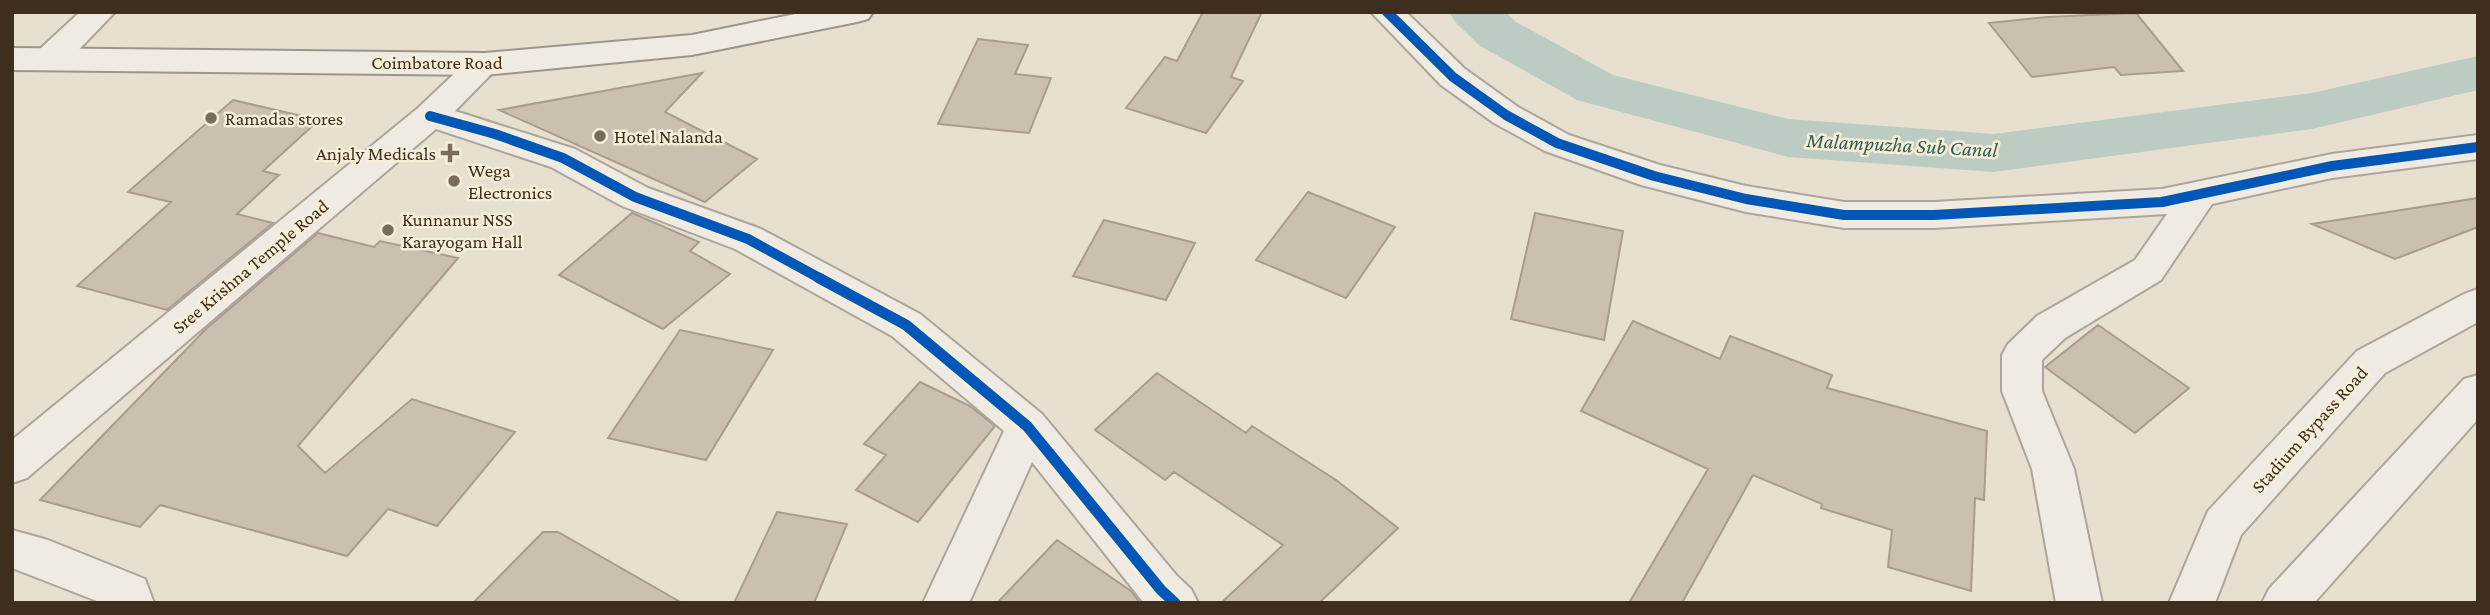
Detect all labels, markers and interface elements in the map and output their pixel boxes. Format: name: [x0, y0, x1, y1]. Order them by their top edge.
street label: Coimbatore Road: [371, 52, 503, 73]
place label: Ramadas stores: [225, 108, 343, 129]
marker: Ramadas stores: [203, 110, 219, 126]
place label: Hotel Nalanda: [614, 126, 723, 147]
marker: Hotel Nalanda: [592, 128, 608, 144]
water label: Malampuzha Sub Canal: [1805, 128, 1999, 162]
place label: Anjaly Medicals: [316, 143, 436, 165]
marker: Anjaly Medicals: [442, 145, 458, 161]
place label: Wega Electronics: [468, 160, 552, 203]
marker: Wega Electronics: [446, 173, 462, 189]
street label: Sree Krishna Temple Road: [168, 195, 333, 338]
place label: Kunnanur NSS Karayogam Hall: [402, 209, 523, 252]
marker: Kunnanur NSS Karayogam Hall: [380, 222, 396, 238]
street label: Stadium Bypass Road: [2247, 362, 2372, 497]

